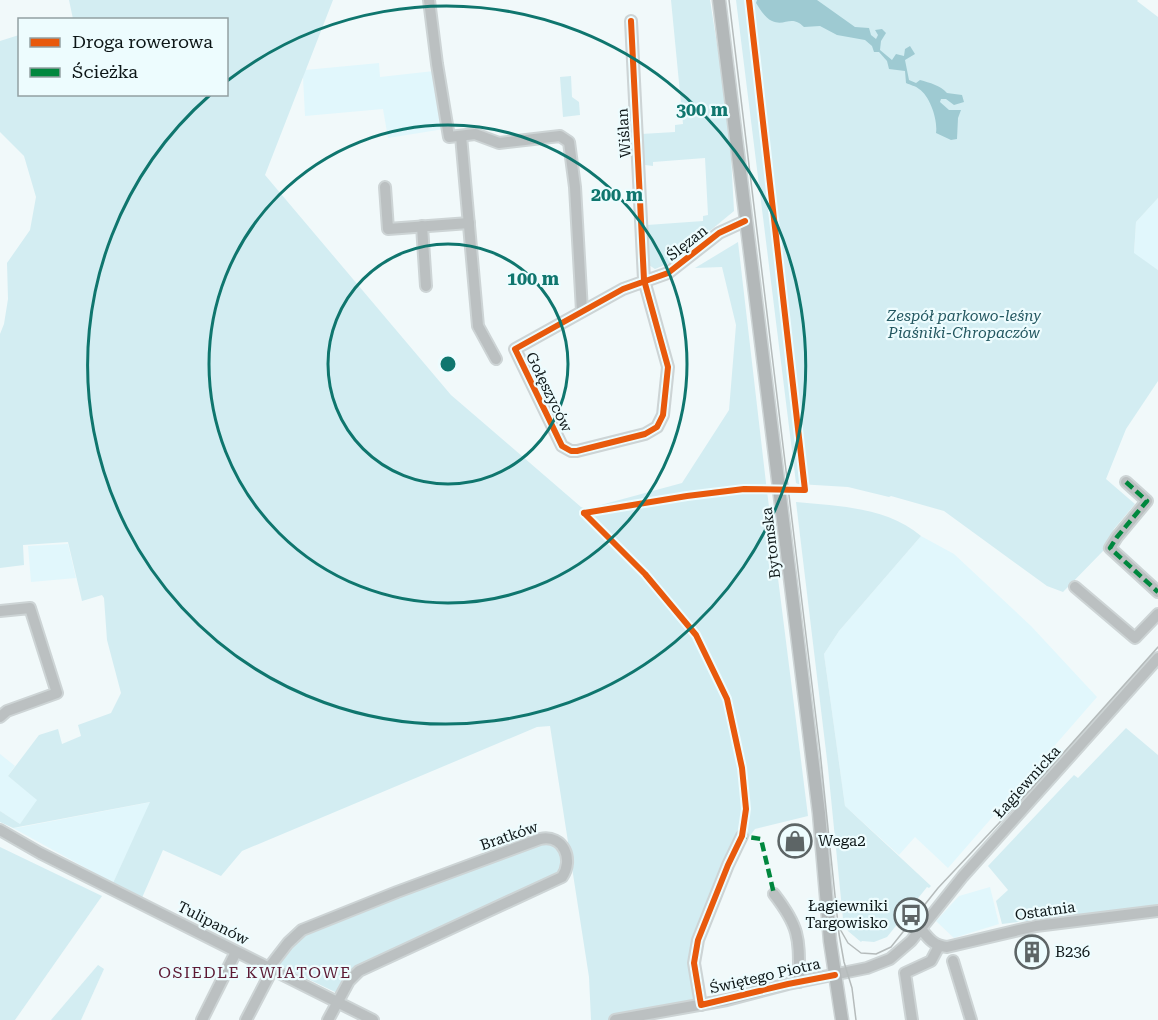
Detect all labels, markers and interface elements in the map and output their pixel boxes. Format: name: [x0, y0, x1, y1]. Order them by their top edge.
legend: [18, 18, 228, 96]
text: Droga rowerowa: [72, 31, 213, 52]
text: Ścieżka: [72, 61, 138, 82]
text: 300 m: [676, 99, 729, 120]
street label: Wiślan: [613, 107, 635, 158]
text: 200 m: [591, 184, 644, 205]
street label: Ślęzan: [662, 220, 711, 265]
text: 100 m: [507, 268, 560, 289]
park label: Zespół parkowo-leśny Piaśniki-Chropaczów: [886, 307, 1041, 342]
street label: Gołęszyców: [522, 349, 576, 435]
centre of rings: [438, 354, 458, 374]
street label: Bytomska: [758, 506, 784, 580]
street label: Łagiewnicka: [990, 742, 1064, 822]
street label: Bratków: [478, 818, 541, 854]
shop icon: Wega2: [777, 823, 813, 859]
place label: Wega2: [818, 832, 866, 850]
street label: Tulipanów: [174, 897, 252, 949]
place label: Łagiewniki Targowisko: [805, 897, 888, 932]
bus stop icon: Łagiewniki Targowisko: [893, 897, 929, 933]
street label: Ostatnia: [1014, 898, 1076, 924]
building icon: B236: [1014, 934, 1050, 970]
place label: B236: [1055, 943, 1090, 961]
street label: Świętego Piotra: [708, 954, 822, 997]
district label: OSIEDLE KWIATOWE: [158, 963, 352, 982]

